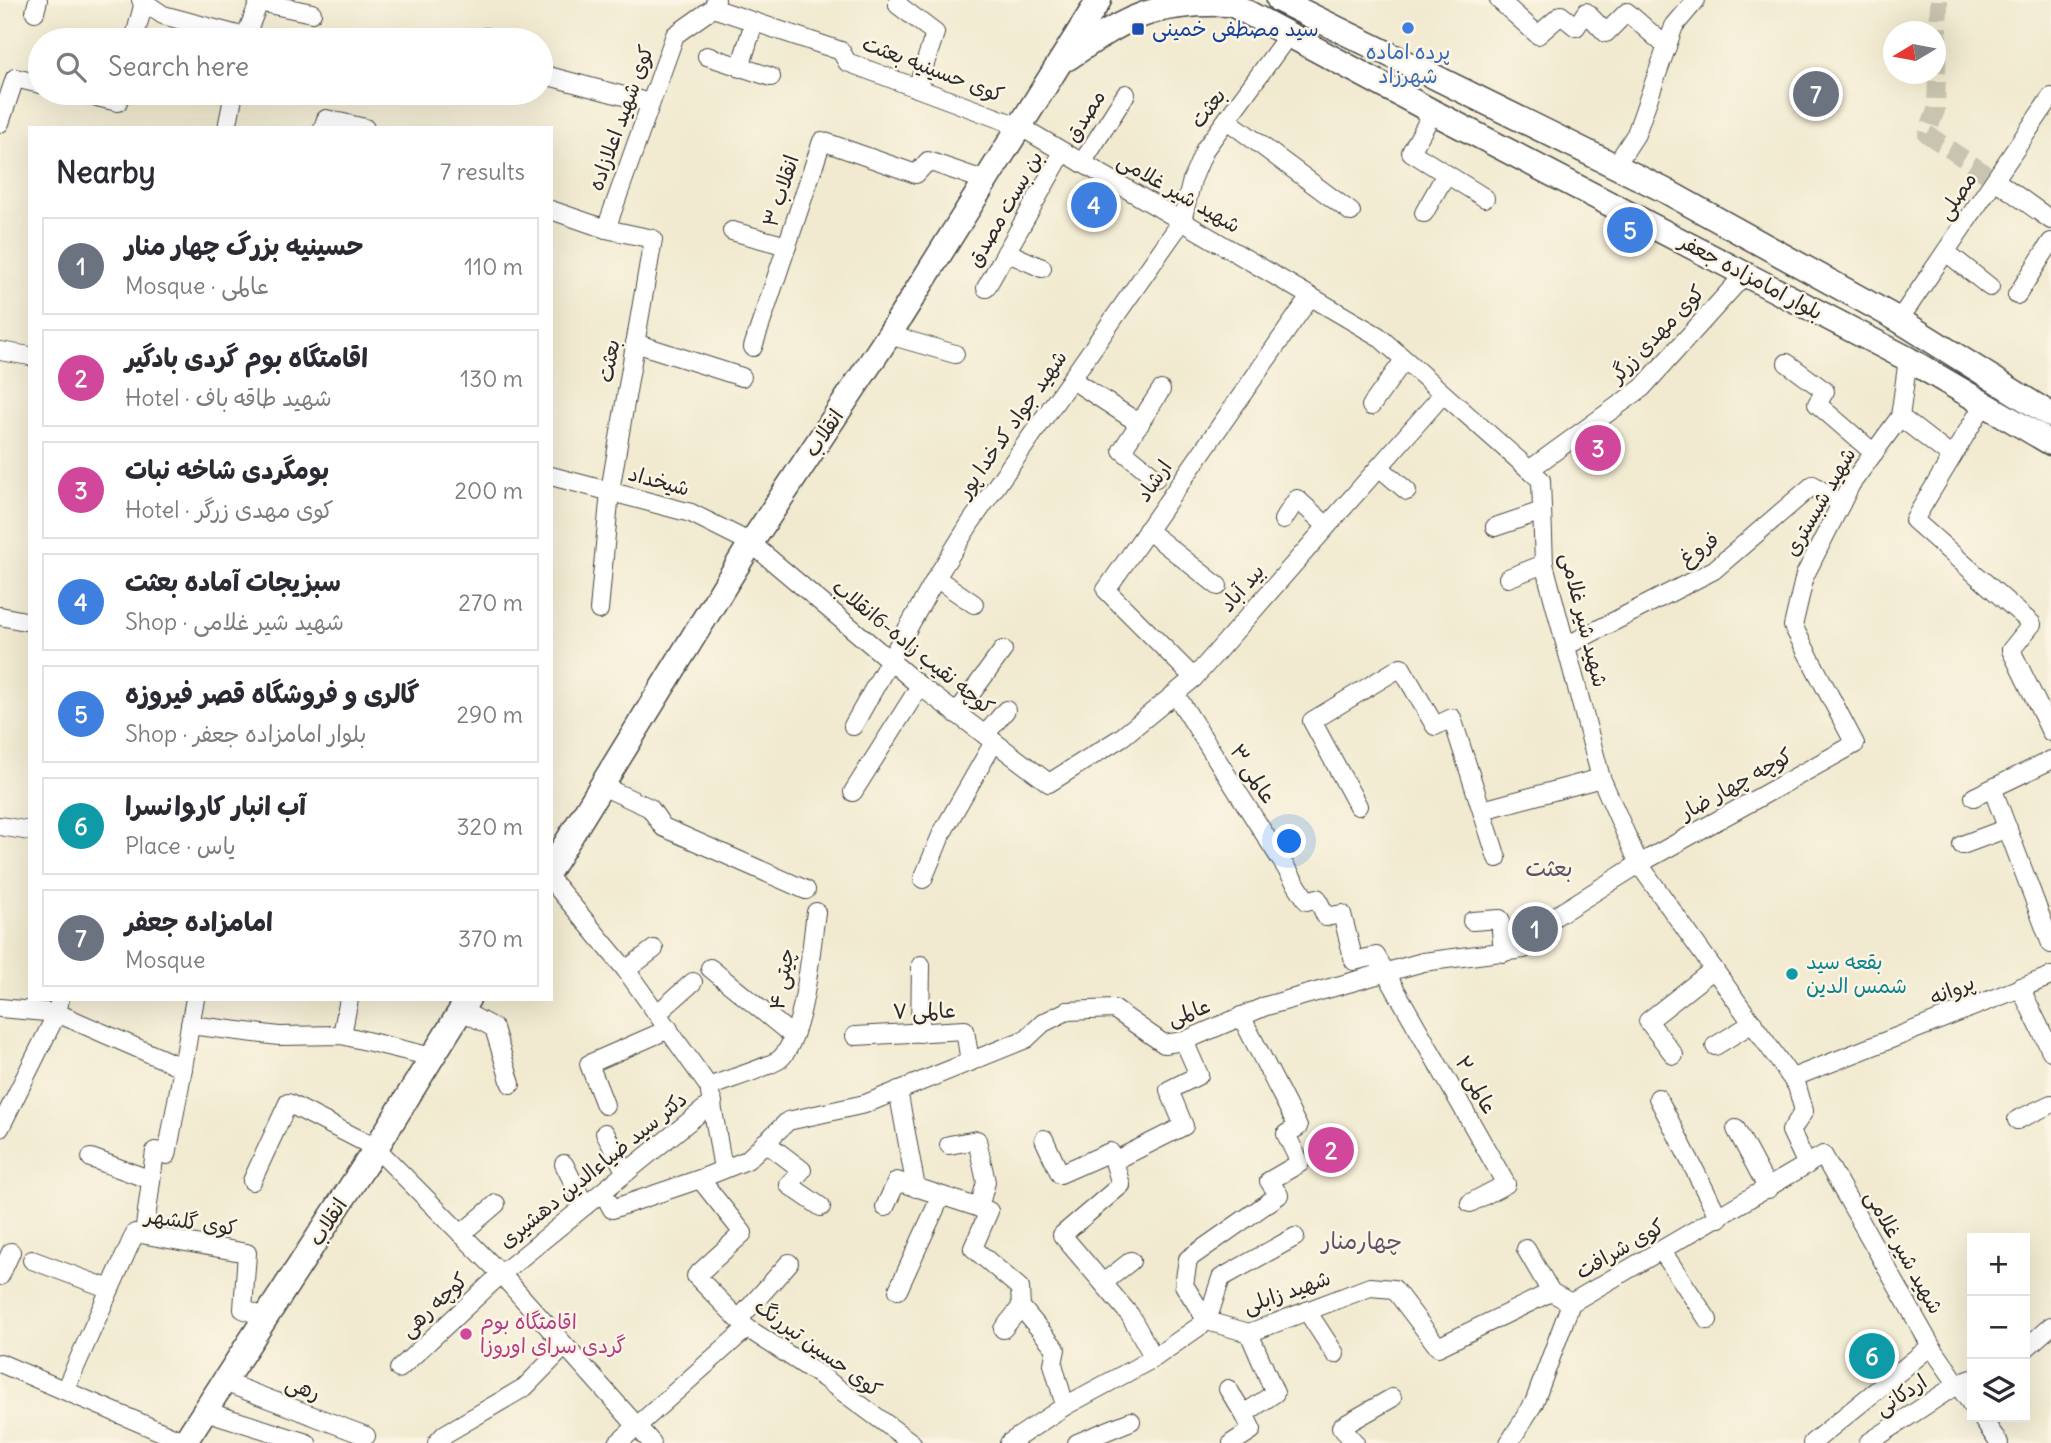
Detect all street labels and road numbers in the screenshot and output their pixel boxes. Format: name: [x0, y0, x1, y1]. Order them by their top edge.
street label: کوی حسینیه بعثت: [858, 29, 1008, 108]
street label: کوی شهید اعلازاده: [582, 41, 659, 194]
street label: بعثت: [1184, 82, 1232, 133]
street label: مصدق: [1058, 85, 1111, 147]
street label: بن بست مصدق: [960, 146, 1049, 272]
street label: شهید شیر غلامی: [1112, 146, 1246, 240]
street label: انقلاب ۳: [756, 151, 805, 230]
street label: مصلی: [1931, 167, 1983, 225]
street label: بلوار امامزاده جعفر: [1673, 227, 1827, 326]
street label: کوی مهدی زرگر: [1602, 279, 1710, 390]
street label: بعثت: [591, 337, 626, 385]
street label: شهید جواد کدخدا پور: [949, 345, 1073, 505]
street label: انقلاب: [798, 404, 849, 462]
street label: شهید شبستری: [1778, 443, 1862, 561]
street label: ارشاد: [1130, 454, 1178, 507]
street label: شیخداد: [626, 459, 693, 502]
street label: فروغ: [1673, 525, 1725, 573]
street label: شهید شیر غلامی: [1554, 550, 1614, 690]
street label: بید آباد: [1213, 558, 1270, 617]
street label: کوچه نقیب زاده-6انقلاب: [827, 573, 1000, 720]
street label: عالمی ۳: [1223, 739, 1283, 809]
street label: کوچه چهار ضار: [1673, 742, 1797, 827]
street label: چیتی ۴: [763, 946, 801, 1012]
street label: پروانه: [1925, 968, 1979, 1012]
street label: عالمی: [1164, 992, 1214, 1032]
street label: عالمی ۷: [892, 996, 956, 1026]
street label: عالمی ۲: [1449, 1051, 1503, 1119]
street label: دکتر سید ضیاءالدین دهشیری: [493, 1085, 692, 1254]
street label: شهید شیر غلامی: [1858, 1185, 1950, 1319]
street label: انقلاب: [302, 1193, 353, 1251]
street label: کوی گلشهر: [141, 1201, 239, 1241]
street label: کوی شرافت: [1570, 1212, 1669, 1285]
street label: شهید زابلی: [1239, 1264, 1335, 1320]
street label: کوچه رهی: [394, 1266, 474, 1344]
street label: کوی حسین تیررنگ: [749, 1292, 887, 1403]
street label: اردکانی: [1870, 1368, 1932, 1422]
street label: رهی: [281, 1369, 325, 1407]

